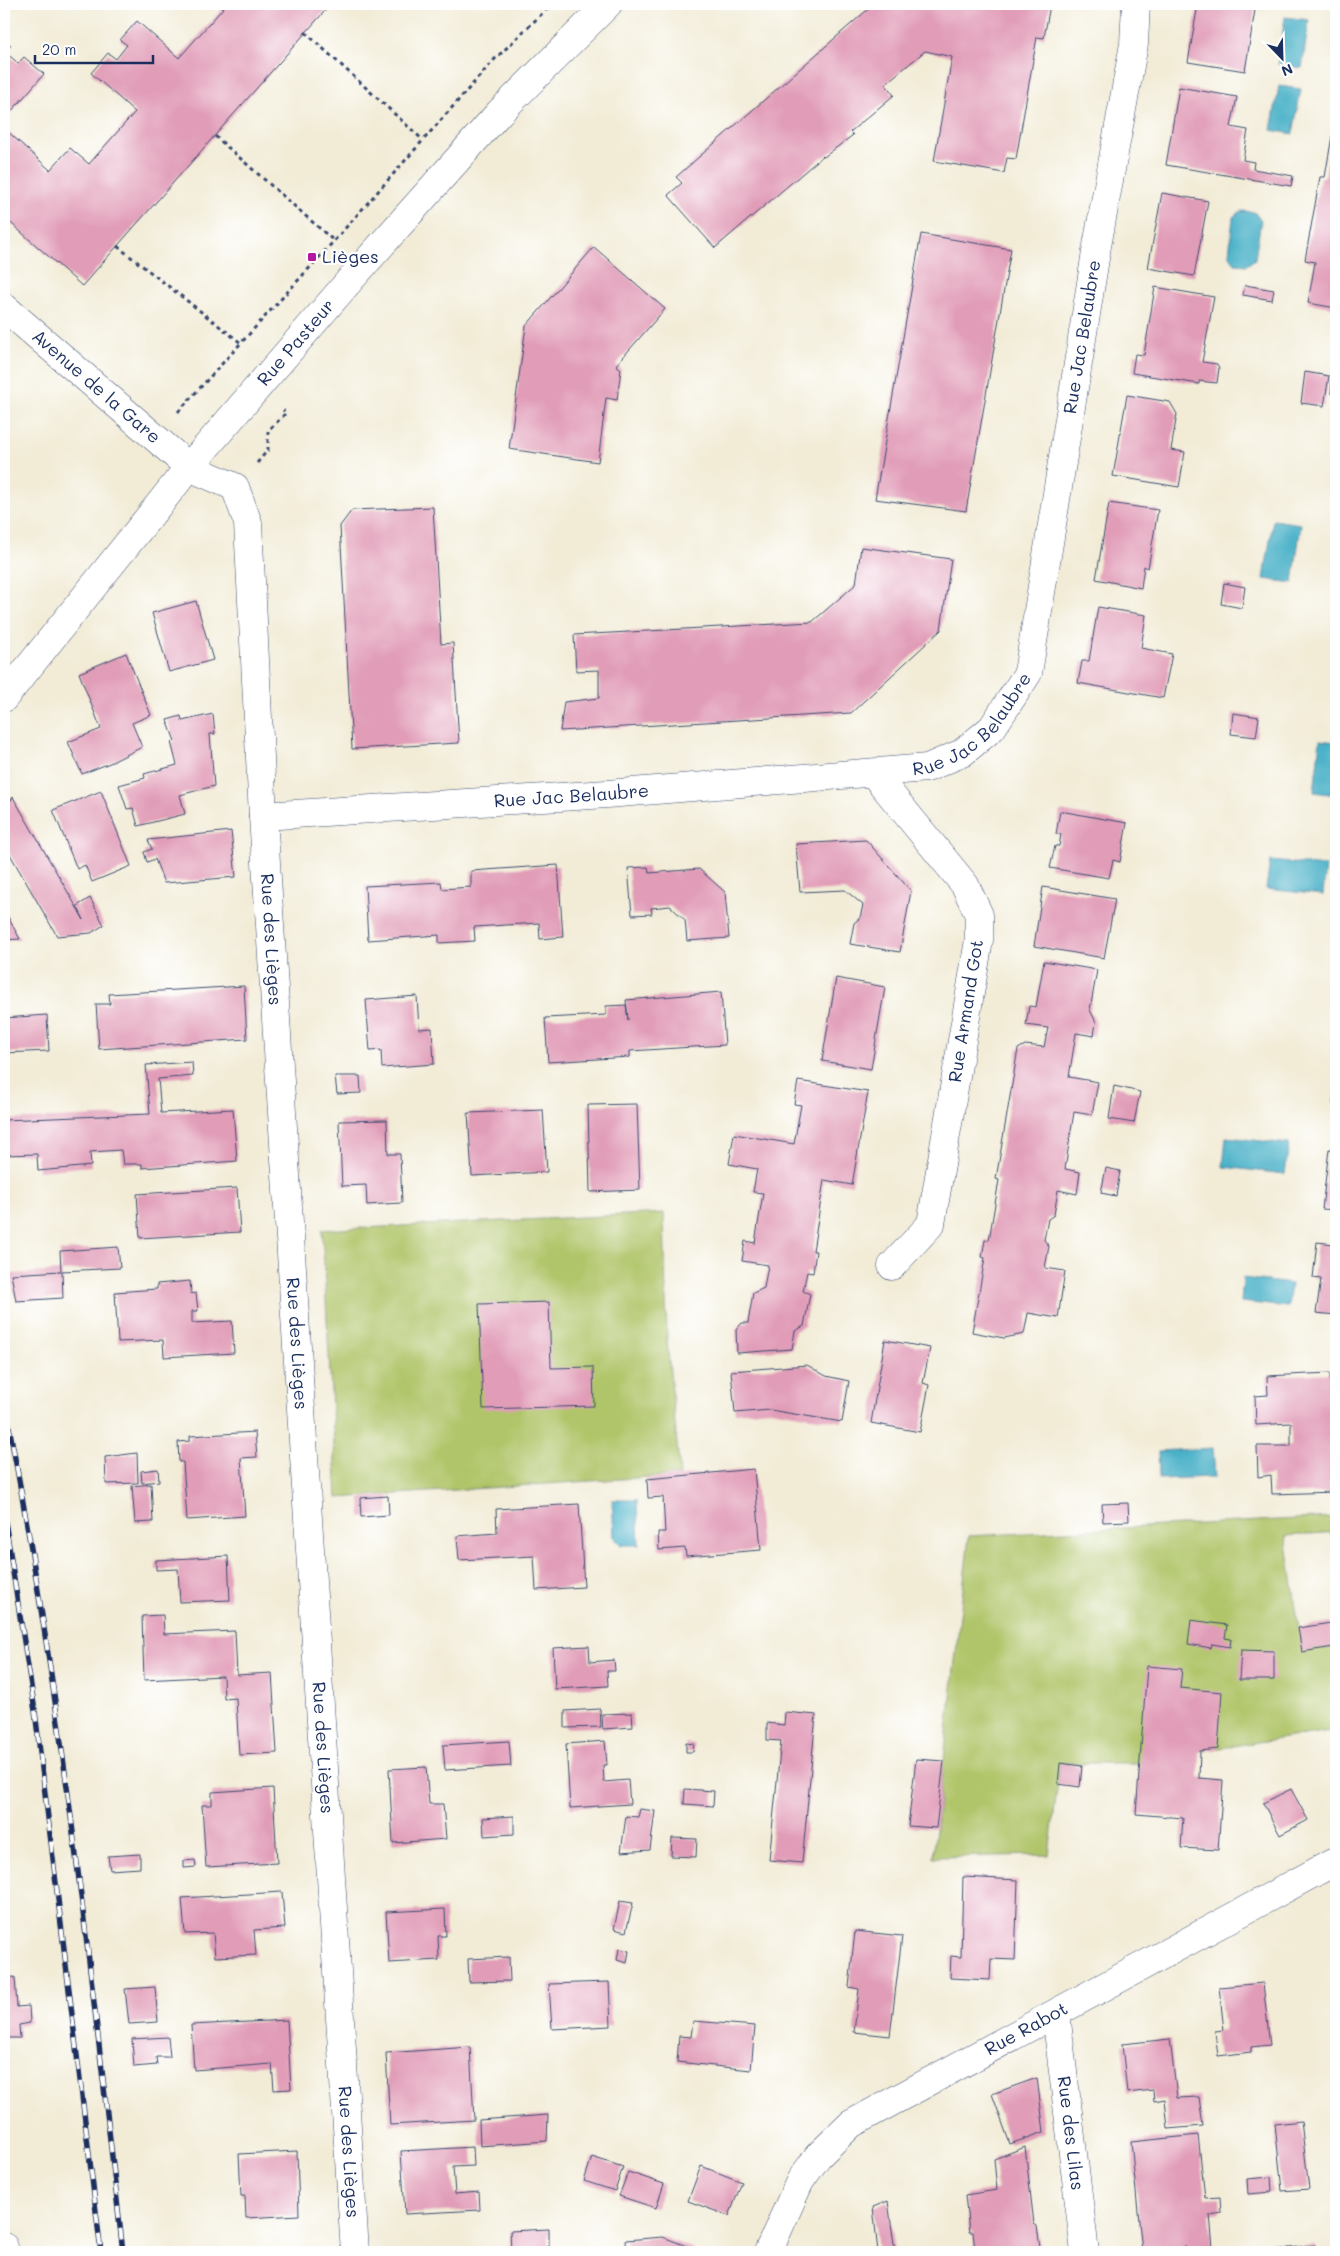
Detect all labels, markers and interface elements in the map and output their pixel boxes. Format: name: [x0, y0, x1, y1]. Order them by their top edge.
scale bar: [35, 32, 152, 64]
north arrow: [1258, 32, 1308, 82]
text: 20 m: [42, 39, 76, 59]
text: N: [1279, 60, 1296, 81]
place label: Lièges: [322, 244, 379, 268]
marker: Lièges: [306, 251, 318, 263]
street label: Rue Jac Belaubre: [1057, 258, 1106, 415]
street label: Rue Pasteur: [251, 294, 339, 391]
street label: Avenue de la Gare: [28, 324, 166, 448]
street label: Rue Jac Belaubre: [912, 667, 1036, 780]
street label: Rue Jac Belaubre: [493, 778, 650, 812]
street label: Rue des Lièges: [256, 873, 288, 1006]
street label: Rue Armand Got: [942, 938, 988, 1084]
street label: Rue des Lièges: [282, 1277, 314, 1410]
street label: Rue des Lièges: [307, 1681, 340, 1814]
street label: Rue Rabot: [980, 1996, 1072, 2060]
street label: Rue des Lilas: [1053, 2075, 1090, 2191]
street label: Rue des Lièges: [333, 2085, 366, 2219]

